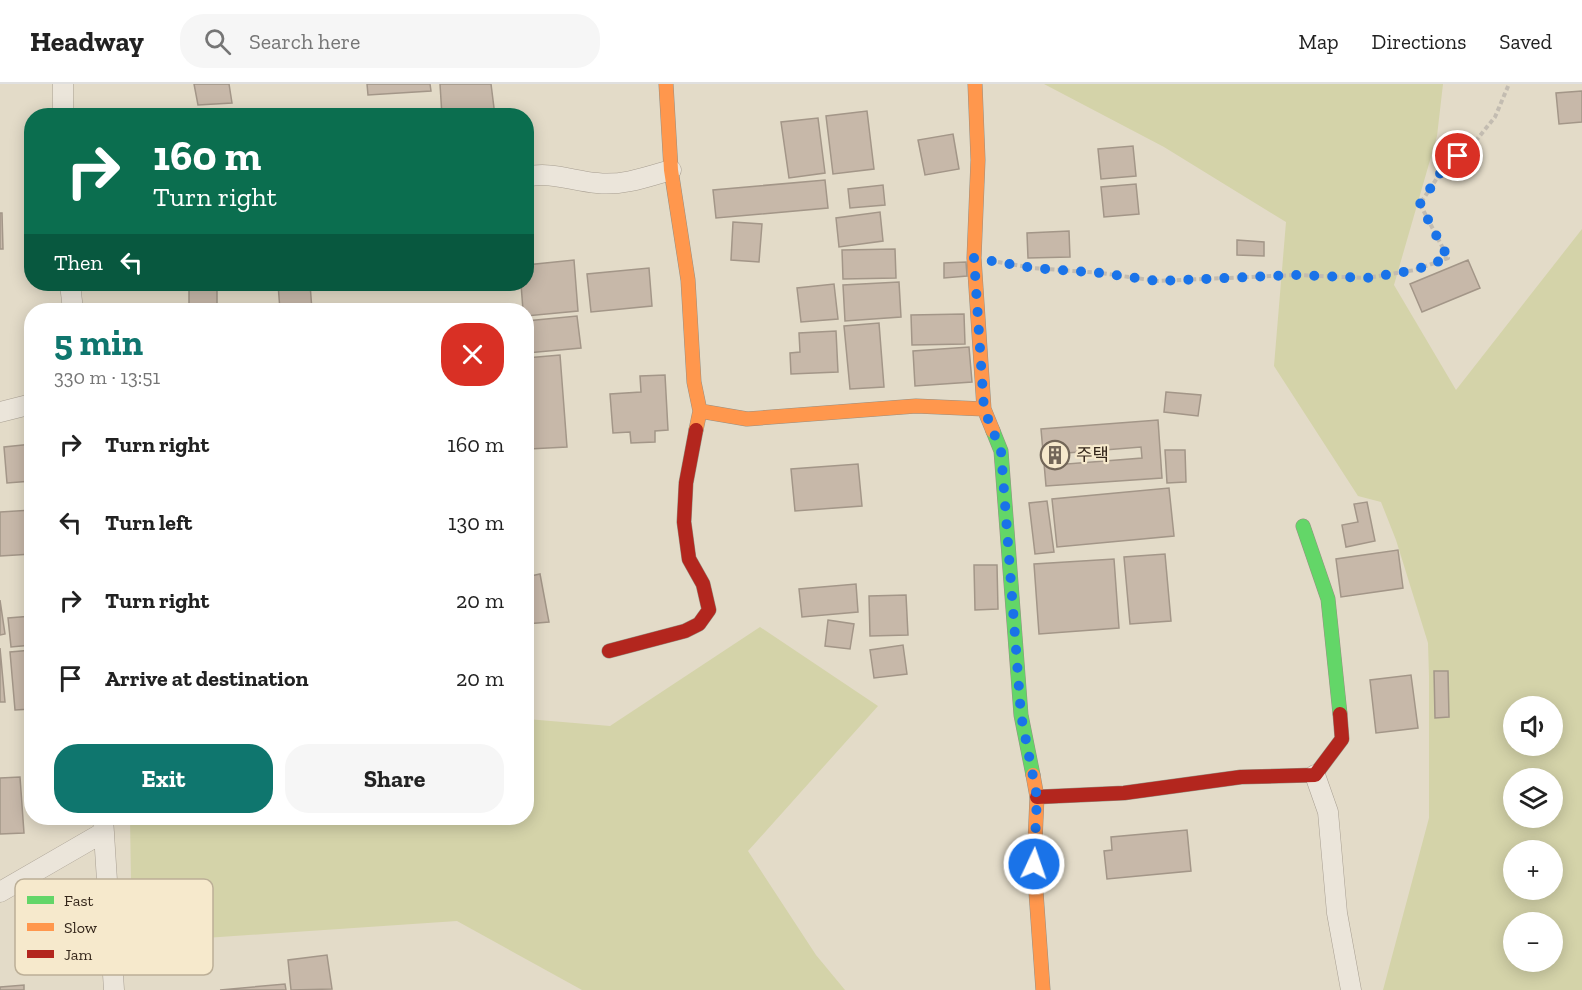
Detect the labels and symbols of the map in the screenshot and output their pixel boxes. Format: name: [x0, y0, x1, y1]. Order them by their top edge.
pin: [1432, 130, 1483, 181]
building icon: 주택: [1039, 439, 1071, 471]
place label: 주택: [1076, 444, 1109, 466]
position arrow: [1002, 832, 1066, 896]
legend: [15, 879, 213, 975]
text: Fast: [64, 891, 93, 910]
text: Slow: [64, 918, 98, 937]
text: Jam: [64, 945, 93, 964]

